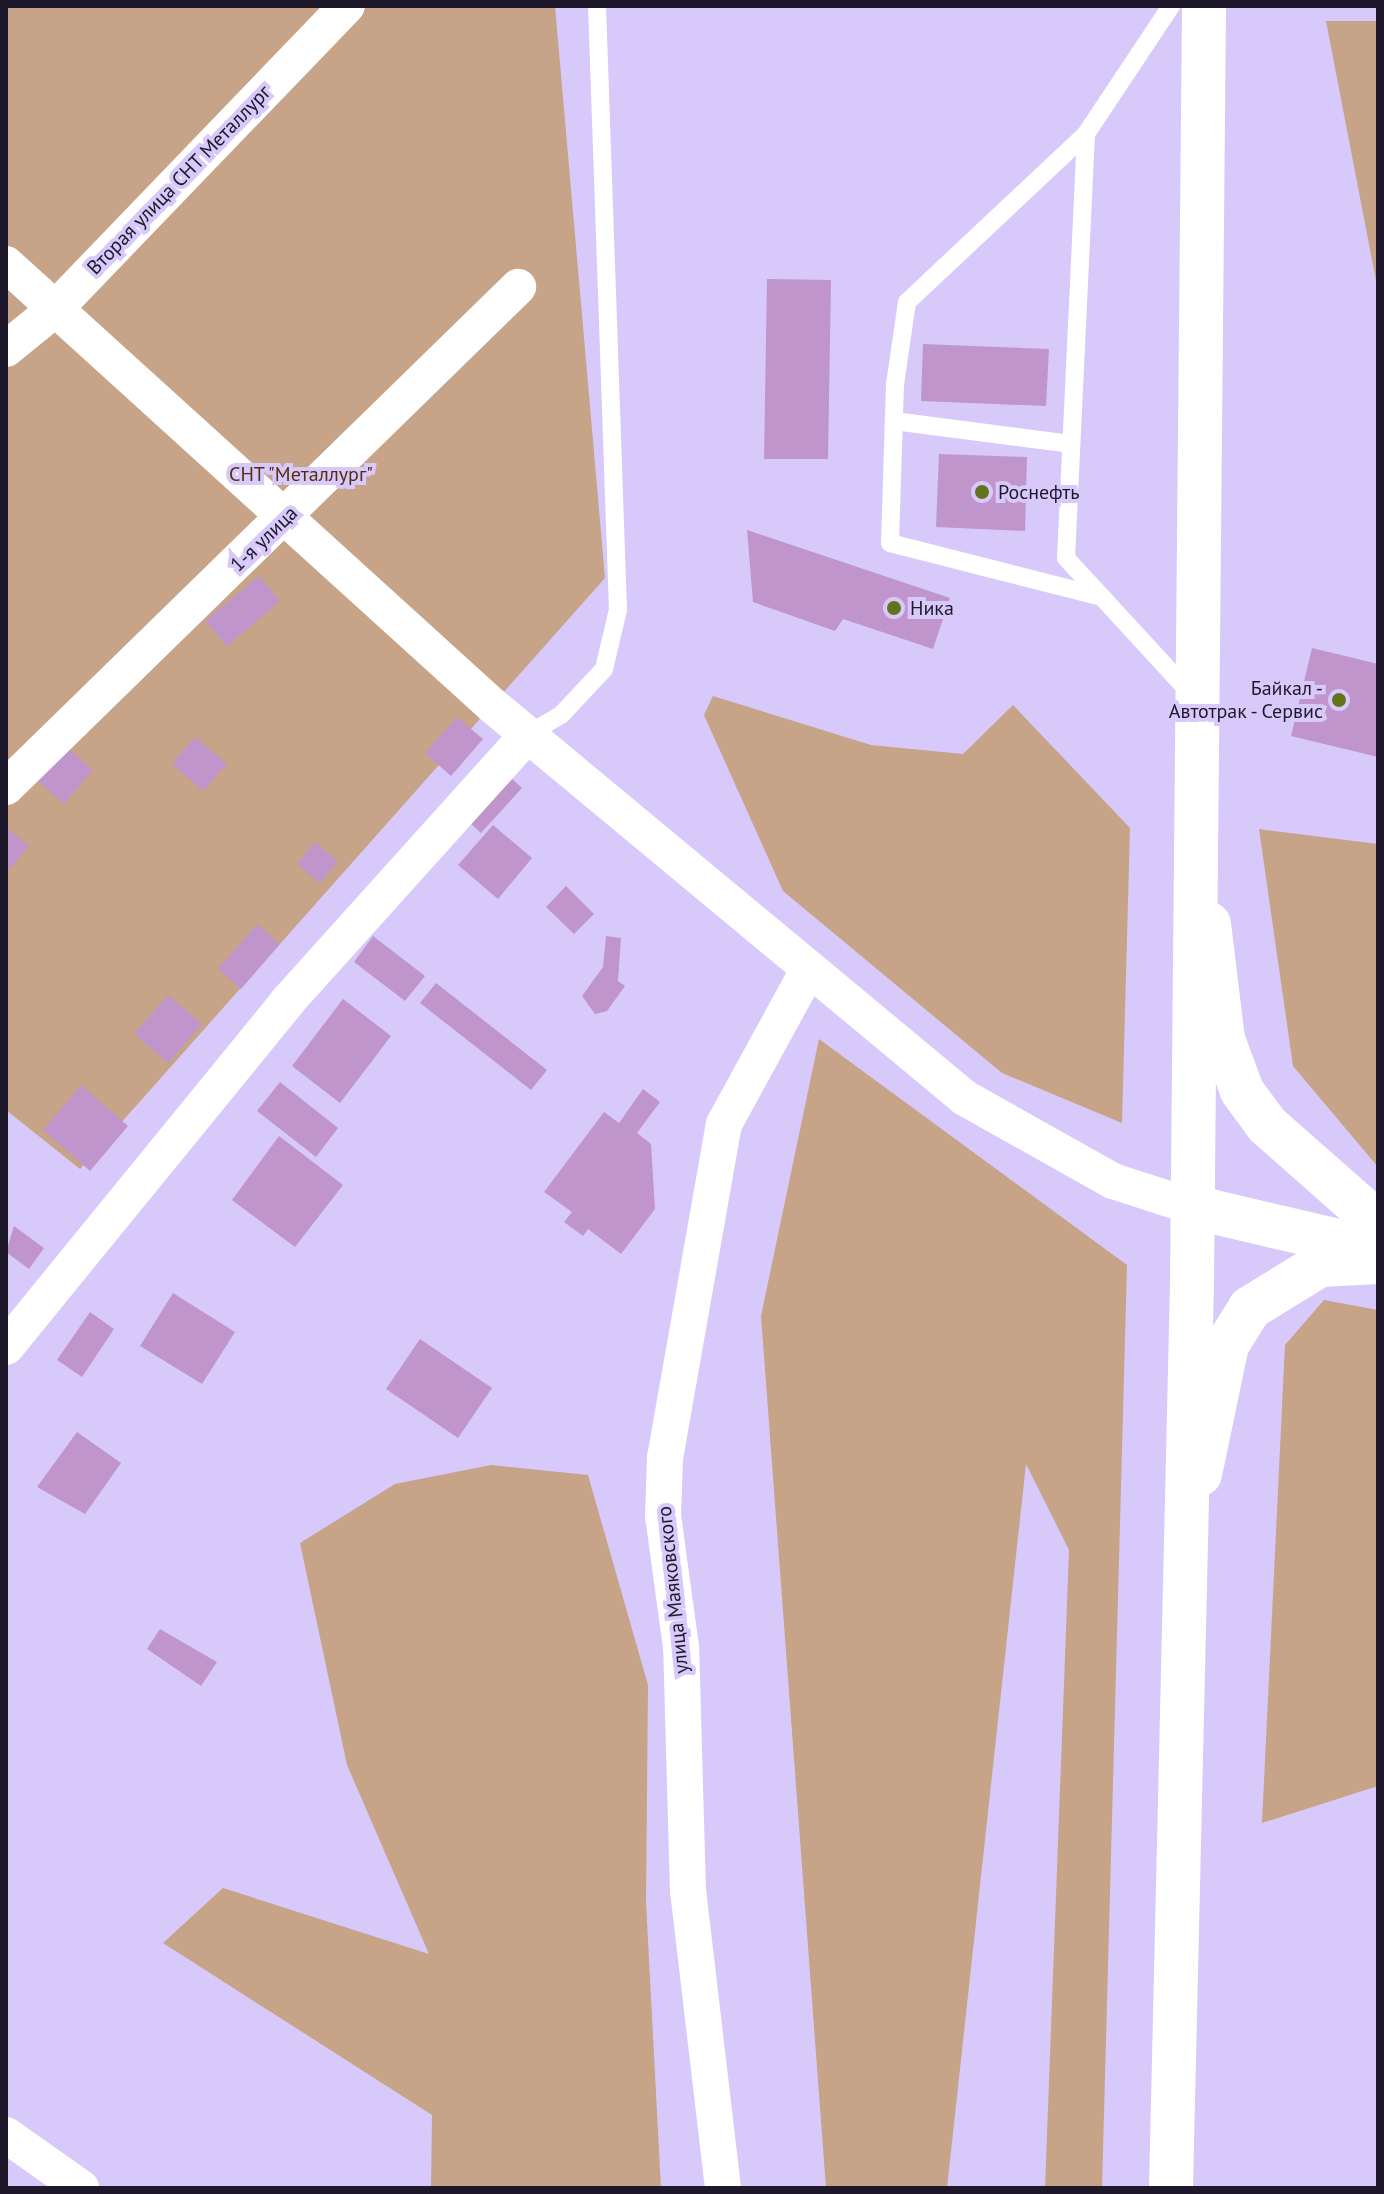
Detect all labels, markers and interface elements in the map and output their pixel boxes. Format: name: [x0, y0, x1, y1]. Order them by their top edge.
street label: Вторая улица СНТ Металлург: [82, 80, 276, 280]
park label: СНТ "Металлург": [228, 462, 374, 486]
place label: Роснефть: [998, 480, 1079, 504]
marker: Роснефть: [973, 483, 991, 501]
street label: 1-я улица: [226, 501, 302, 577]
place label: Ника: [910, 596, 954, 620]
marker: Ника: [885, 599, 903, 617]
place label: Байкал - Автотрак - Сервис: [1166, 676, 1323, 723]
marker: Байкал - Автотрак - Сервис: [1330, 691, 1348, 709]
street label: улица Маяковского: [652, 1505, 694, 1675]

